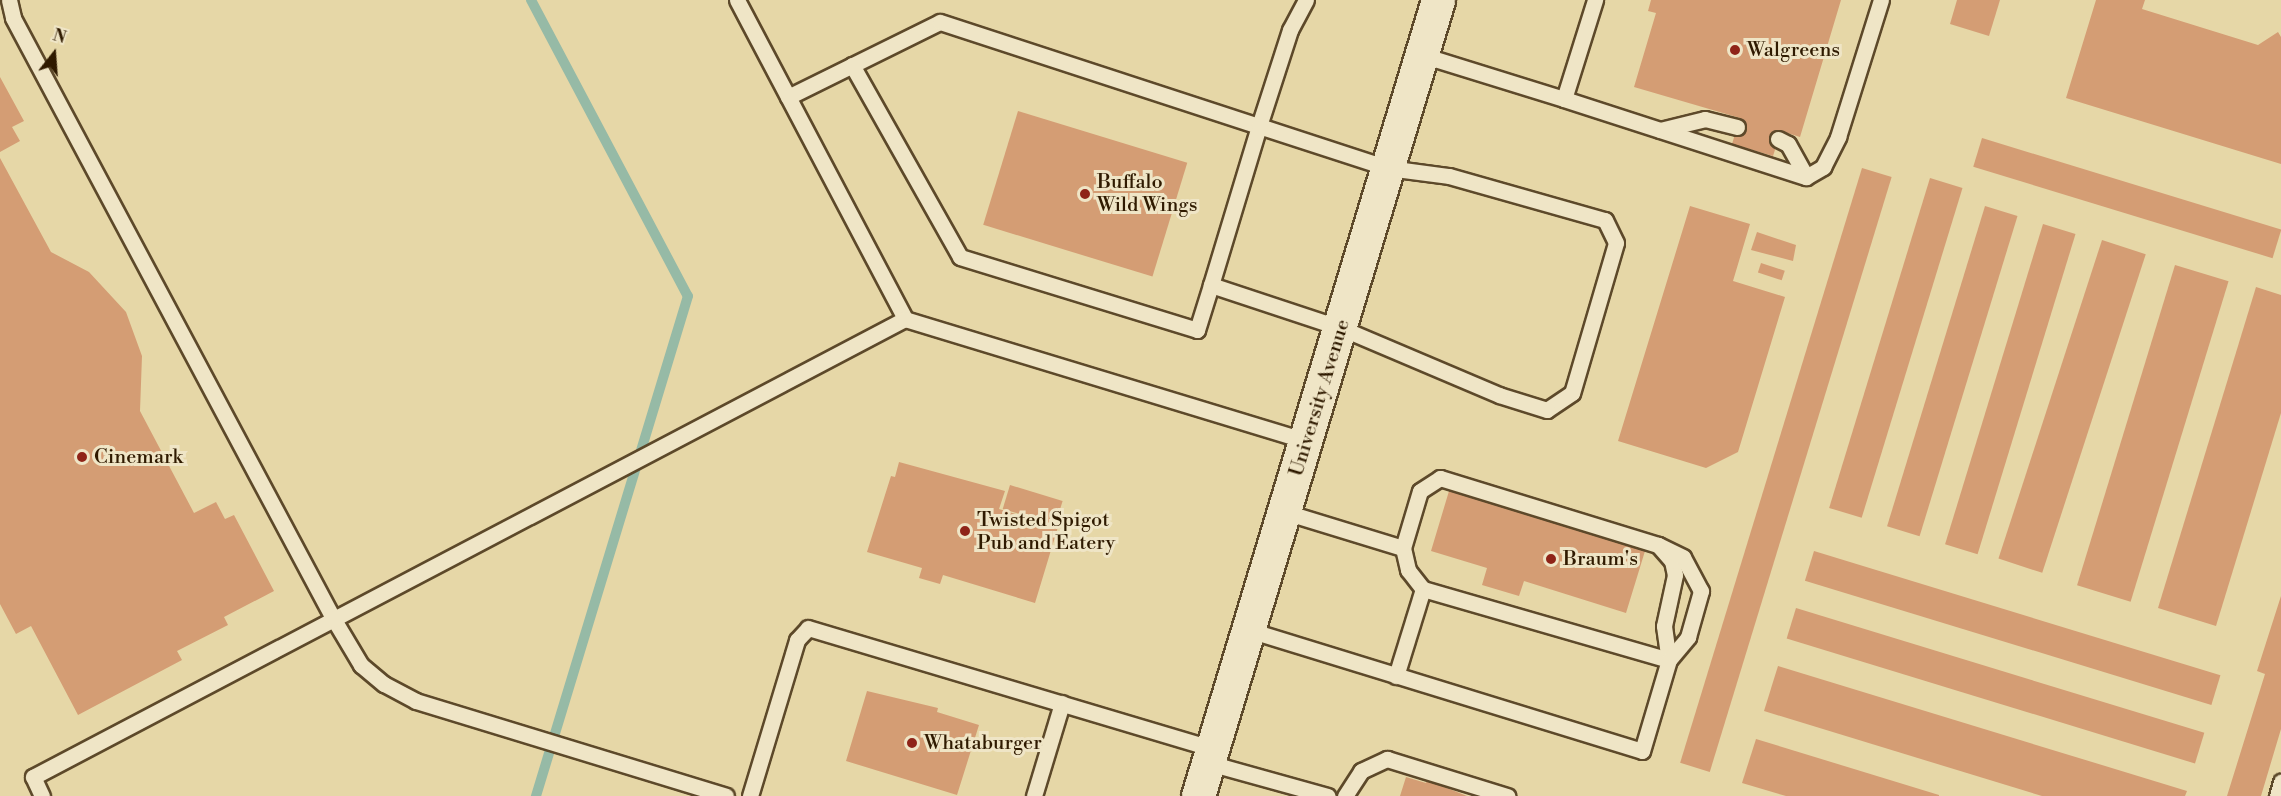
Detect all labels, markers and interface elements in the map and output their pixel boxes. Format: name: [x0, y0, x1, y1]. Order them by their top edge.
north arrow: [24, 24, 84, 84]
text: N: [50, 25, 68, 48]
place label: Walgreens: [1747, 38, 1840, 62]
marker: Walgreens: [1728, 43, 1742, 57]
place label: Buffalo Wild Wings: [1097, 170, 1197, 217]
marker: Buffalo Wild Wings: [1078, 187, 1092, 201]
street label: University Avenue: [1285, 316, 1355, 480]
place label: Cinemark: [94, 445, 183, 469]
marker: Cinemark: [75, 450, 89, 464]
place label: Twisted Spigot Pub and Eatery: [977, 508, 1115, 555]
marker: Twisted Spigot Pub and Eatery: [958, 524, 972, 538]
place label: Braum's: [1563, 547, 1638, 571]
marker: Braum's: [1544, 552, 1558, 566]
place label: Whataburger: [924, 731, 1042, 755]
marker: Whataburger: [905, 736, 919, 750]

